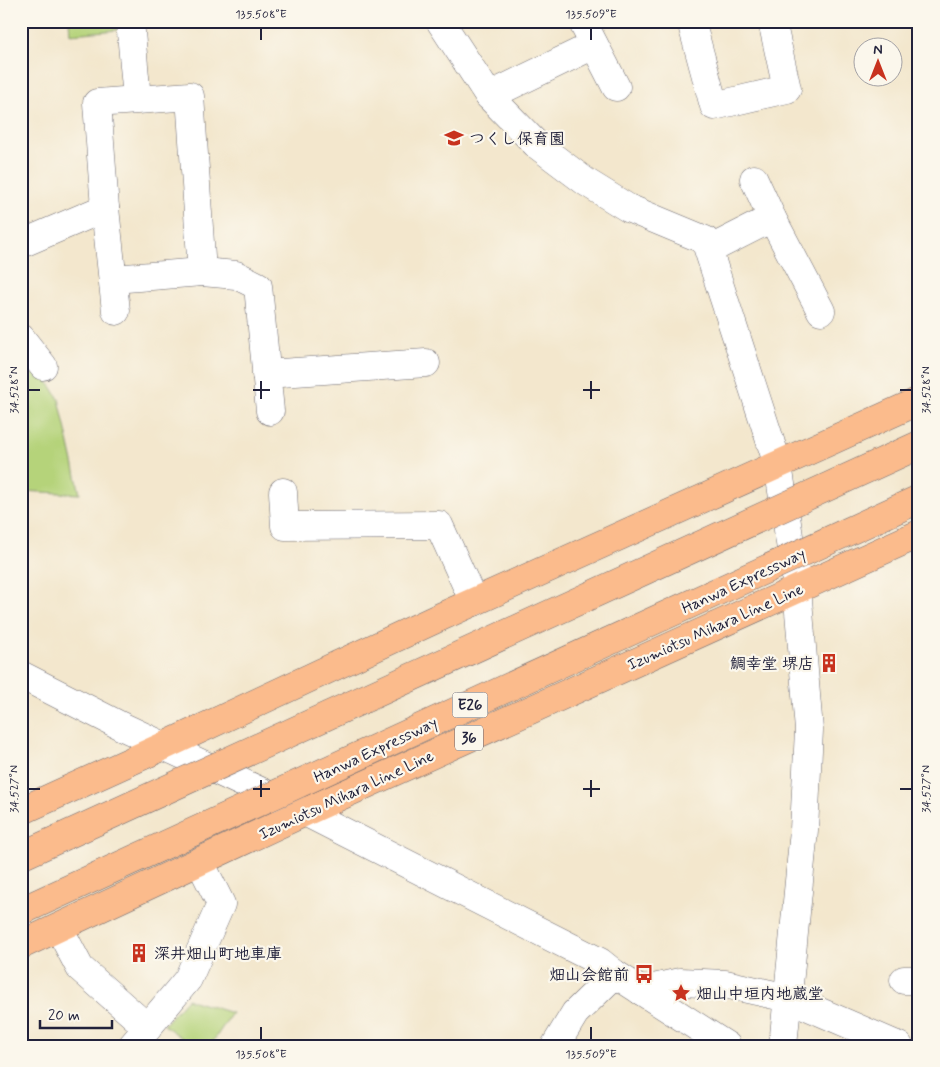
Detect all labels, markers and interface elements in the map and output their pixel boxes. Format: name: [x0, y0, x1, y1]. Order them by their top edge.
text: 135.508°E: [235, 7, 287, 23]
text: 135.509°E: [565, 7, 617, 23]
north arrow: [852, 38, 902, 88]
text: N: [873, 41, 883, 59]
school or university icon: つくし保育園: [443, 127, 465, 149]
place label: つくし保育園: [469, 129, 565, 150]
text: 34.528°N: [7, 366, 23, 414]
text: 34.528°N: [919, 366, 935, 414]
street label: Hanwa Expressway: [678, 543, 809, 619]
street label: Izumiotsu Mihara Line Line: [624, 579, 807, 676]
building icon: 鯛幸堂 堺店: [818, 652, 840, 674]
place label: 鯛幸堂 堺店: [730, 654, 814, 675]
road number: E26: [452, 692, 488, 718]
street label: Hanwa Expressway: [310, 712, 441, 788]
road number: 36: [455, 726, 483, 750]
street label: Izumiotsu Mihara Line Line: [256, 745, 438, 845]
text: 34.527°N: [7, 765, 23, 813]
text: 34.527°N: [919, 765, 935, 813]
building icon: 深井畑山町地車庫: [128, 942, 150, 964]
place label: 深井畑山町地車庫: [154, 944, 282, 965]
bus stop icon: 畑山会館前: [633, 963, 655, 985]
place label: 畑山会館前: [549, 965, 629, 986]
place icon: 畑山中垣内地蔵堂: [670, 982, 692, 1004]
place label: 畑山中垣内地蔵堂: [696, 984, 824, 1005]
scale bar: [40, 997, 112, 1029]
text: 20 m: [48, 1006, 80, 1026]
text: 135.508°E: [235, 1047, 287, 1063]
text: 135.509°E: [565, 1047, 617, 1063]

